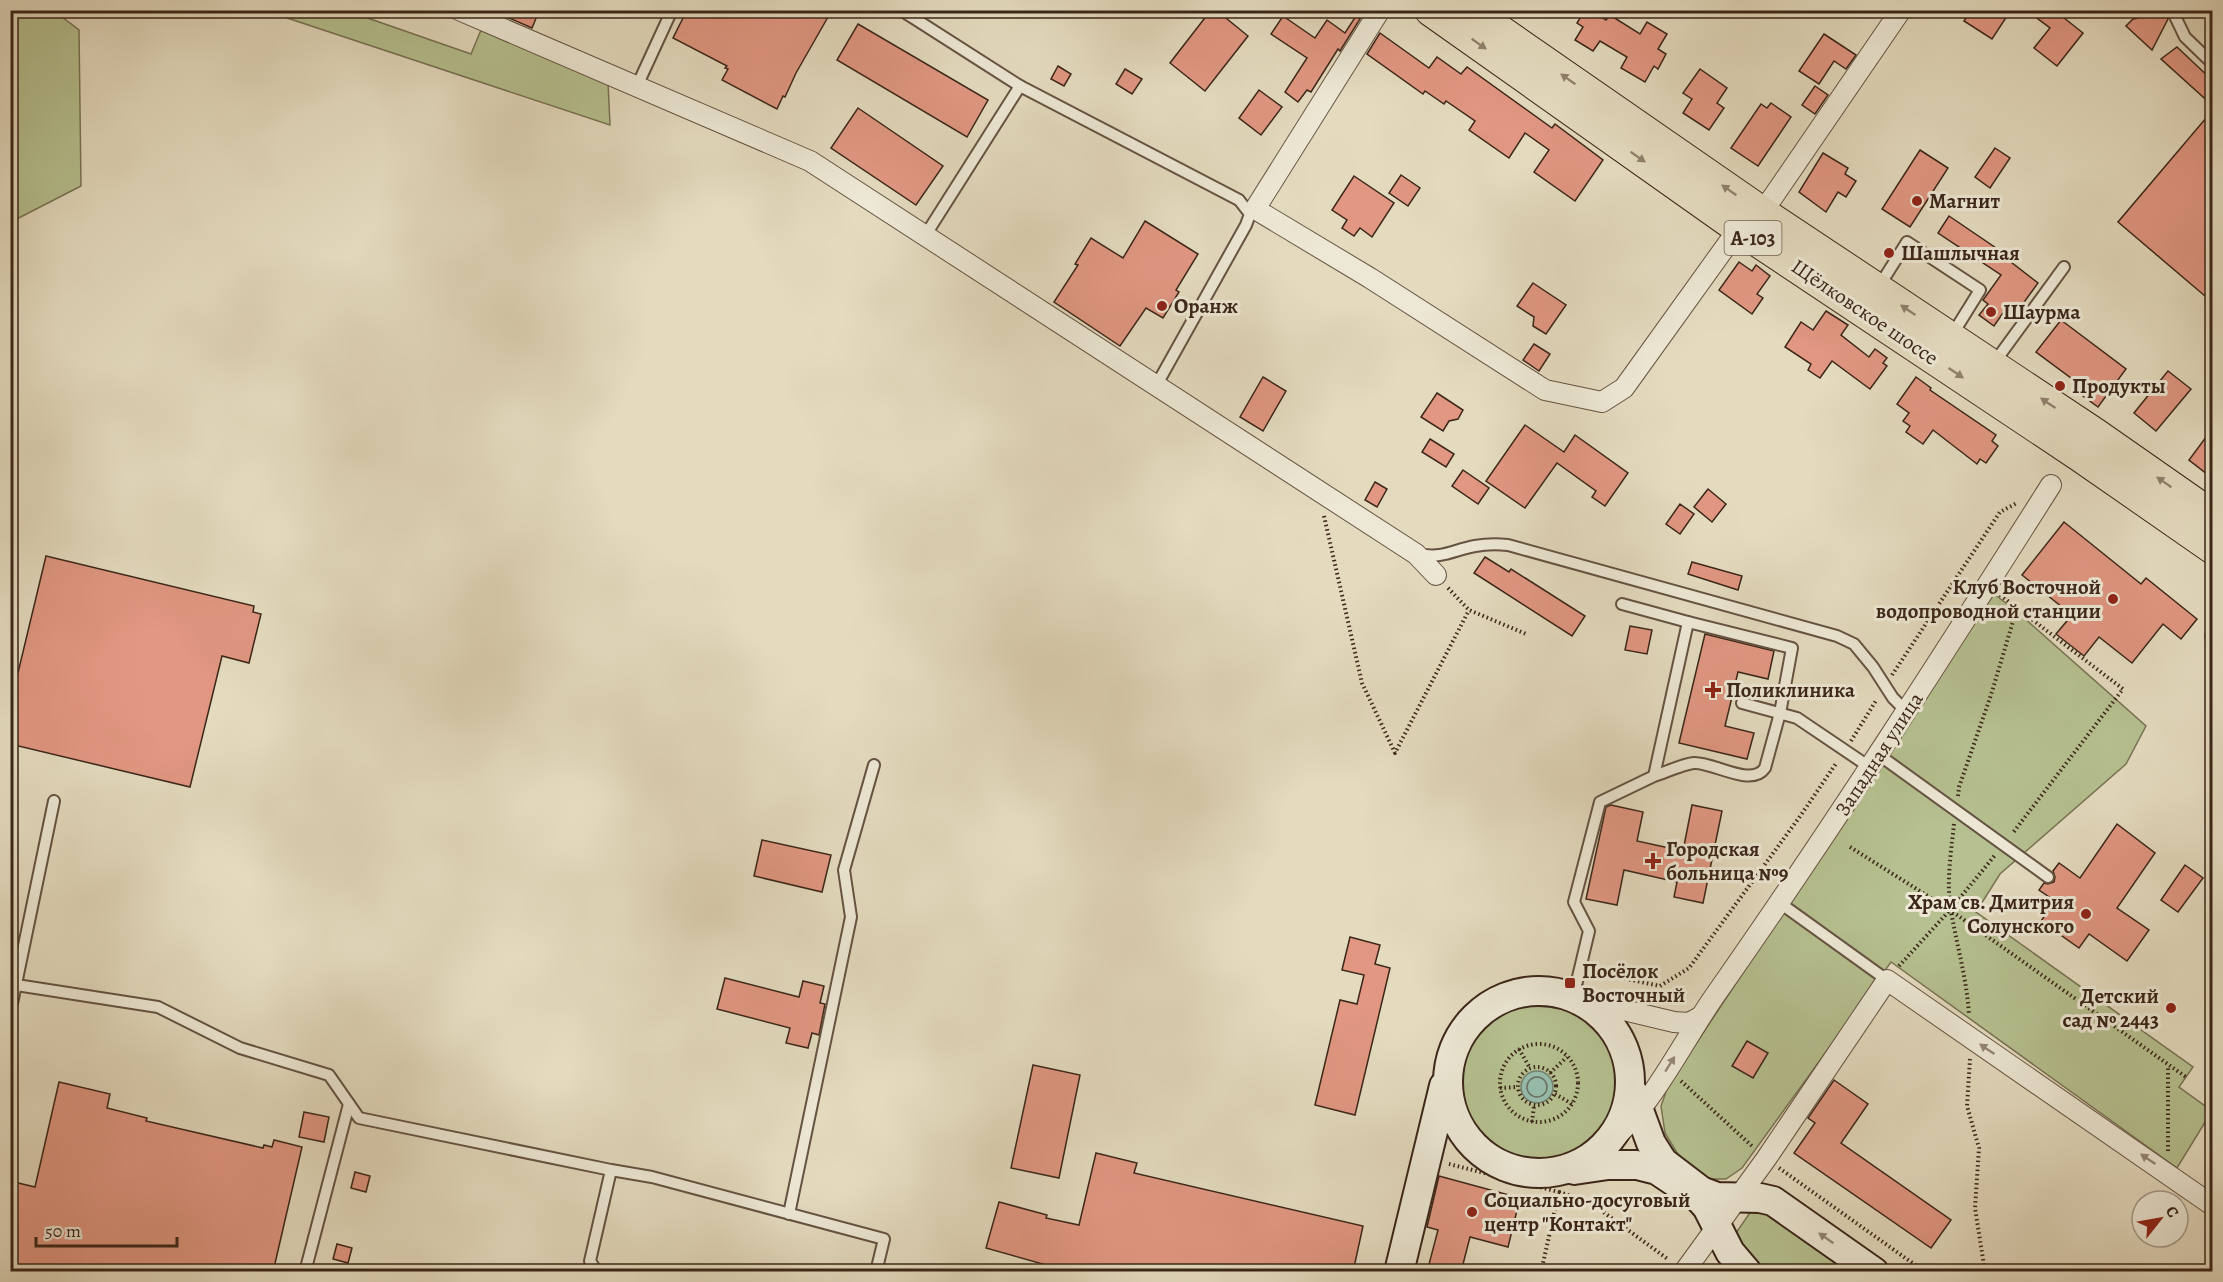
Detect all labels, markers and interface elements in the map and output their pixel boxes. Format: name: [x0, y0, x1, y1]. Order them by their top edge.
one-way arrow: [1471, 38, 1486, 50]
one-way arrow: [1561, 73, 1577, 85]
one-way arrow: [1630, 151, 1646, 162]
one-way arrow: [1721, 184, 1737, 196]
place label: Магнит: [1929, 187, 2000, 215]
marker: Магнит: [1910, 194, 1924, 208]
road number: А-103: [1724, 221, 1782, 255]
place label: Шашлычная: [1901, 239, 2020, 267]
marker: Шашлычная: [1882, 246, 1896, 260]
street label: Щёлковское шоссе: [1786, 252, 1944, 372]
place label: Оранж: [1174, 292, 1238, 320]
place label: Шаурма: [2003, 298, 2080, 326]
marker: Оранж: [1155, 299, 1169, 313]
one-way arrow: [1900, 305, 1917, 316]
marker: Шаурма: [1984, 305, 1998, 319]
one-way arrow: [1947, 367, 1963, 379]
place label: Продукты: [2072, 372, 2166, 400]
marker: Продукты: [2053, 379, 2067, 393]
one-way arrow: [2040, 397, 2056, 409]
one-way arrow: [2157, 476, 2173, 488]
place label: Клуб Восточной водопроводной станции: [1876, 573, 2101, 625]
marker: Клуб Восточной водопроводной станции: [2106, 592, 2120, 606]
place label: Поликлиника: [1726, 676, 1855, 704]
marker: Поликлиника: [1704, 681, 1722, 699]
street label: Западная улица: [1828, 686, 1930, 821]
place label: Городская больница №9: [1666, 835, 1789, 887]
marker: Городская больница №9: [1644, 852, 1662, 870]
place label: Храм св. Дмитрия Солунского: [1908, 888, 2074, 940]
marker: Храм св. Дмитрия Солунского: [2079, 907, 2093, 921]
place label: Посёлок Восточный: [1582, 957, 1685, 1009]
marker: Посёлок Восточный: [1563, 976, 1577, 990]
place label: Детский сад № 2443: [2063, 982, 2159, 1034]
marker: Детский сад № 2443: [2164, 1001, 2178, 1015]
one-way arrow: [1979, 1043, 1995, 1055]
one-way arrow: [1665, 1056, 1676, 1072]
one-way arrow: [2140, 1153, 2156, 1165]
place label: Социально-досуговый центр "Контакт": [1484, 1186, 1690, 1238]
north arrow: [2130, 1189, 2190, 1249]
text: С: [2160, 1202, 2184, 1222]
marker: Социально-досуговый центр "Контакт": [1465, 1205, 1479, 1219]
scale bar: [36, 1210, 177, 1248]
text: 50 m: [45, 1219, 81, 1243]
one-way arrow: [1819, 1232, 1835, 1244]

